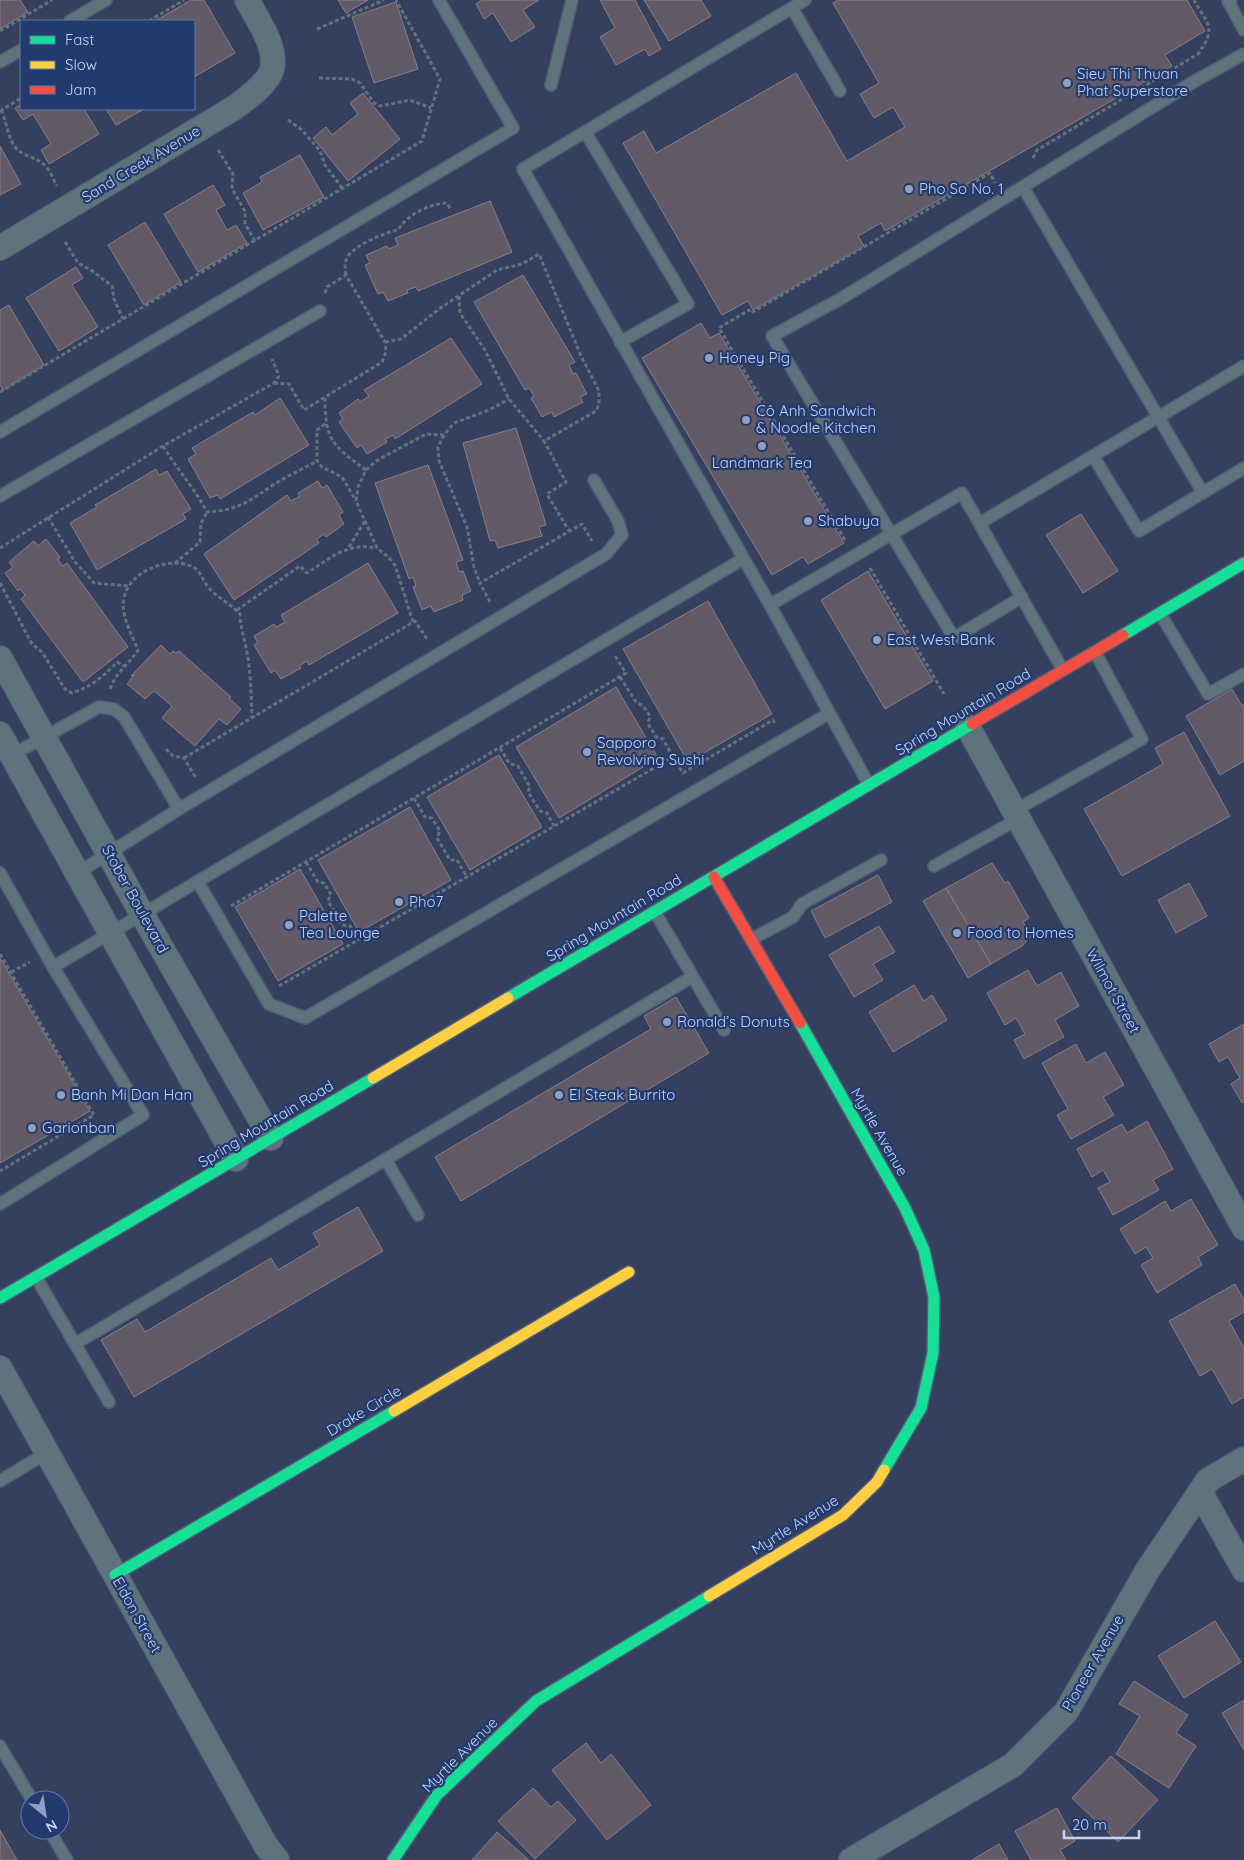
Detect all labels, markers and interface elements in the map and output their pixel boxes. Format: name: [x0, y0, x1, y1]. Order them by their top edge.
legend: [20, 20, 195, 110]
text: Fast: [65, 30, 94, 49]
text: Slow: [65, 55, 97, 74]
place label: Sieu Thi Thuan Phat Superstore: [1077, 64, 1188, 100]
marker: Sieu Thi Thuan Phat Superstore: [1061, 77, 1073, 89]
text: Jam: [65, 80, 96, 99]
street label: Sand Creek Avenue: [78, 121, 203, 206]
place label: Pho So No. 1: [919, 179, 1004, 198]
marker: Pho So No. 1: [903, 183, 915, 195]
place label: Honey Pig: [719, 348, 790, 367]
marker: Honey Pig: [703, 352, 715, 364]
place label: Cô Anh Sandwich & Noodle Kitchen: [756, 401, 876, 437]
marker: Cô Anh Sandwich & Noodle Kitchen: [740, 414, 752, 426]
marker: Landmark Tea: [756, 440, 768, 452]
place label: Landmark Tea: [712, 453, 812, 472]
place label: Shabuya: [818, 511, 879, 530]
marker: Shabuya: [802, 515, 814, 527]
place label: East West Bank: [887, 630, 995, 649]
marker: East West Bank: [871, 634, 883, 646]
street label: Spring Mountain Road: [892, 664, 1034, 760]
place label: Sapporo Revolving Sushi: [597, 733, 704, 769]
marker: Sapporo Revolving Sushi: [581, 746, 593, 758]
street label: Stober Boulevard: [98, 841, 173, 956]
street label: Spring Mountain Road: [543, 870, 685, 966]
place label: Pho7: [409, 892, 444, 911]
marker: Pho7: [393, 896, 405, 908]
place label: Palette Tea Lounge: [299, 906, 380, 942]
marker: Palette Tea Lounge: [283, 919, 295, 931]
place label: Food to Homes: [967, 923, 1074, 942]
marker: Food to Homes: [951, 927, 963, 939]
street label: Wilmot Street: [1082, 945, 1145, 1037]
place label: Ronald’s Donuts: [677, 1012, 790, 1031]
marker: Ronald’s Donuts: [661, 1016, 673, 1028]
street label: Spring Mountain Road: [195, 1076, 337, 1172]
street label: Myrtle Avenue: [846, 1084, 912, 1179]
place label: Banh Mi Dan Han: [71, 1085, 192, 1104]
place label: El Steak Burrito: [569, 1085, 675, 1104]
marker: Banh Mi Dan Han: [55, 1089, 67, 1101]
marker: El Steak Burrito: [553, 1089, 565, 1101]
place label: Garionban: [42, 1118, 115, 1137]
marker: Garionban: [26, 1122, 38, 1134]
street label: Drake Circle: [323, 1381, 405, 1440]
street label: Myrtle Avenue: [748, 1490, 842, 1559]
street label: Eldon Street: [109, 1574, 166, 1656]
street label: Pioneer Avenue: [1057, 1611, 1128, 1714]
street label: Myrtle Avenue: [418, 1713, 501, 1796]
north arrow: [20, 1790, 70, 1840]
scale bar: [1064, 1808, 1139, 1840]
text: 20 m: [1072, 1815, 1107, 1834]
text: N: [43, 1816, 60, 1837]

